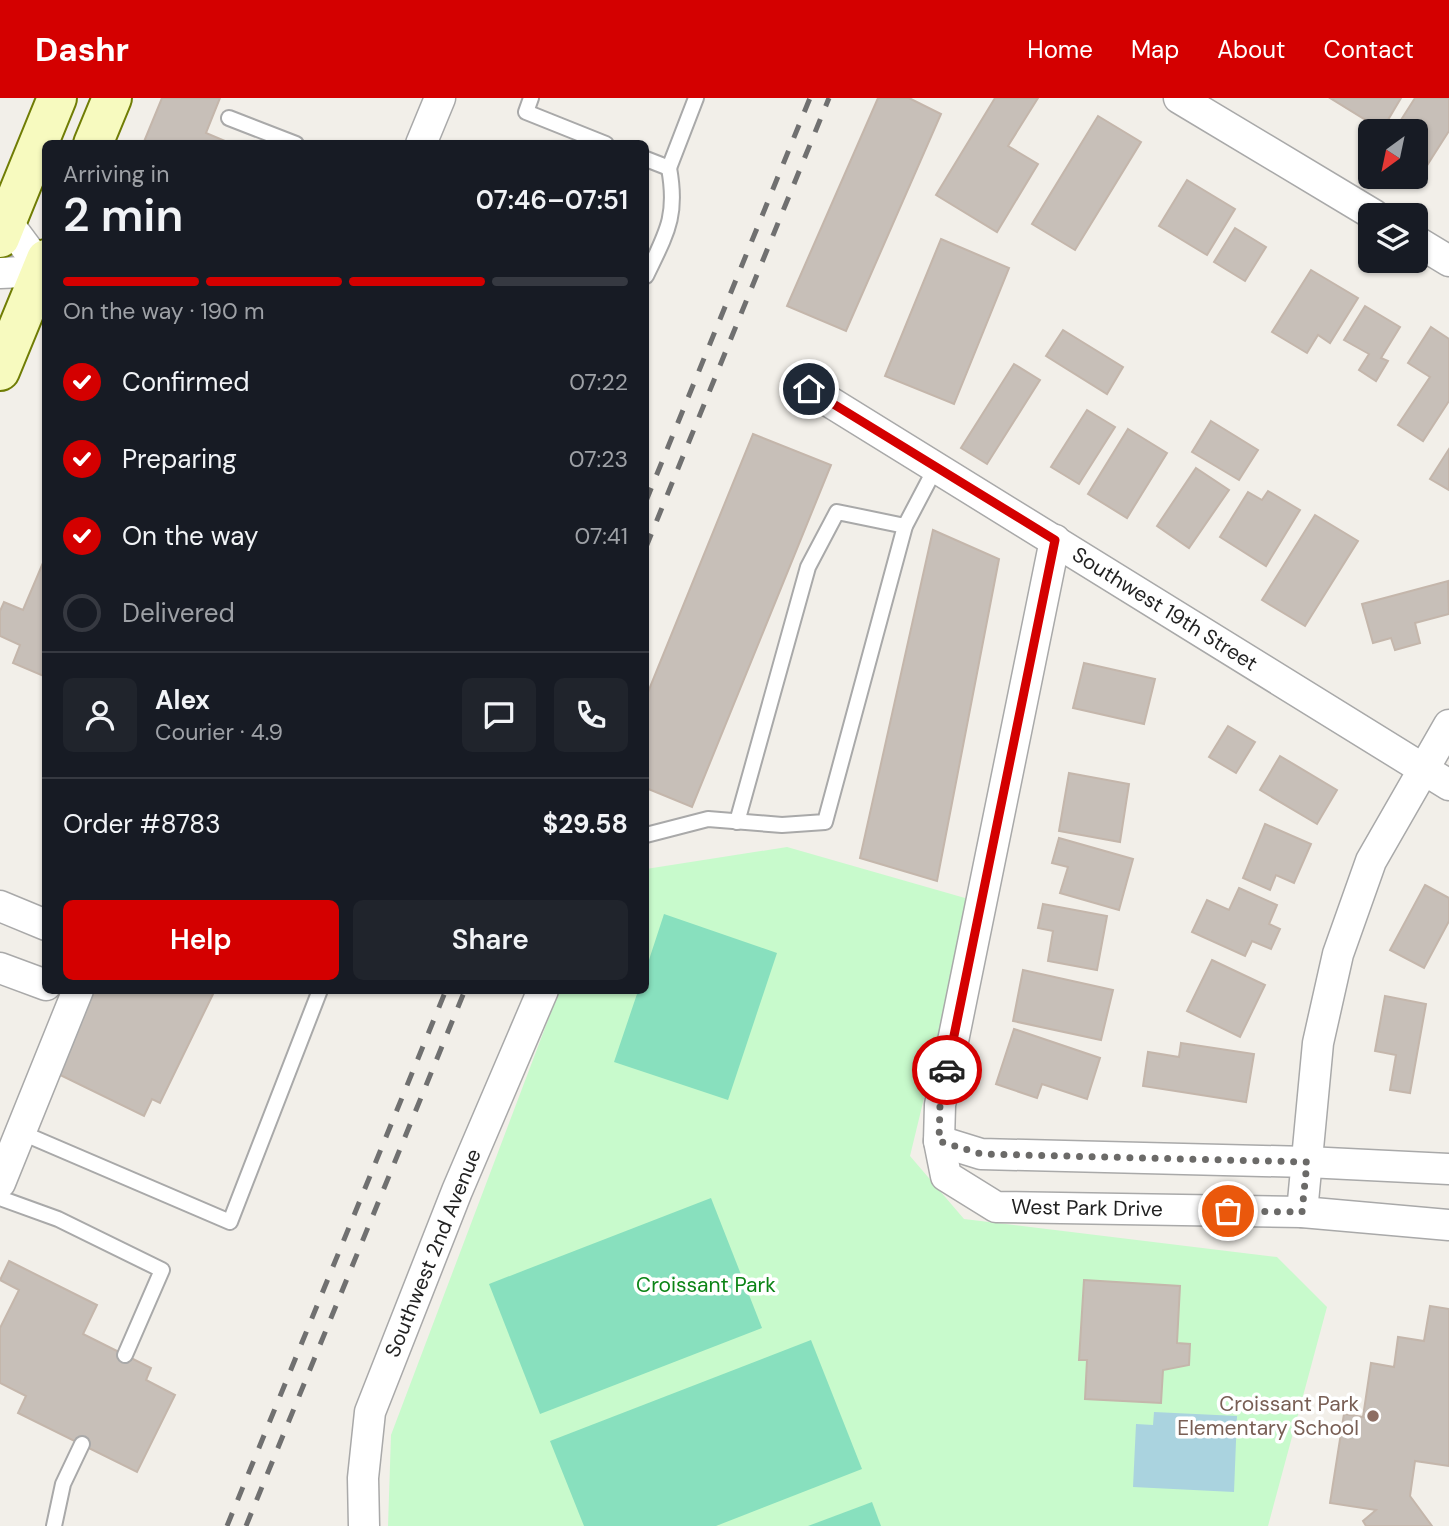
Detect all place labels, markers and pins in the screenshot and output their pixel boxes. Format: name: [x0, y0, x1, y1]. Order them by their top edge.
pin: [779, 359, 839, 419]
pin: [1198, 1181, 1258, 1241]
place label: Croissant Park Elementary School: [1177, 1390, 1359, 1442]
marker: Croissant Park Elementary School: [1365, 1408, 1381, 1424]

